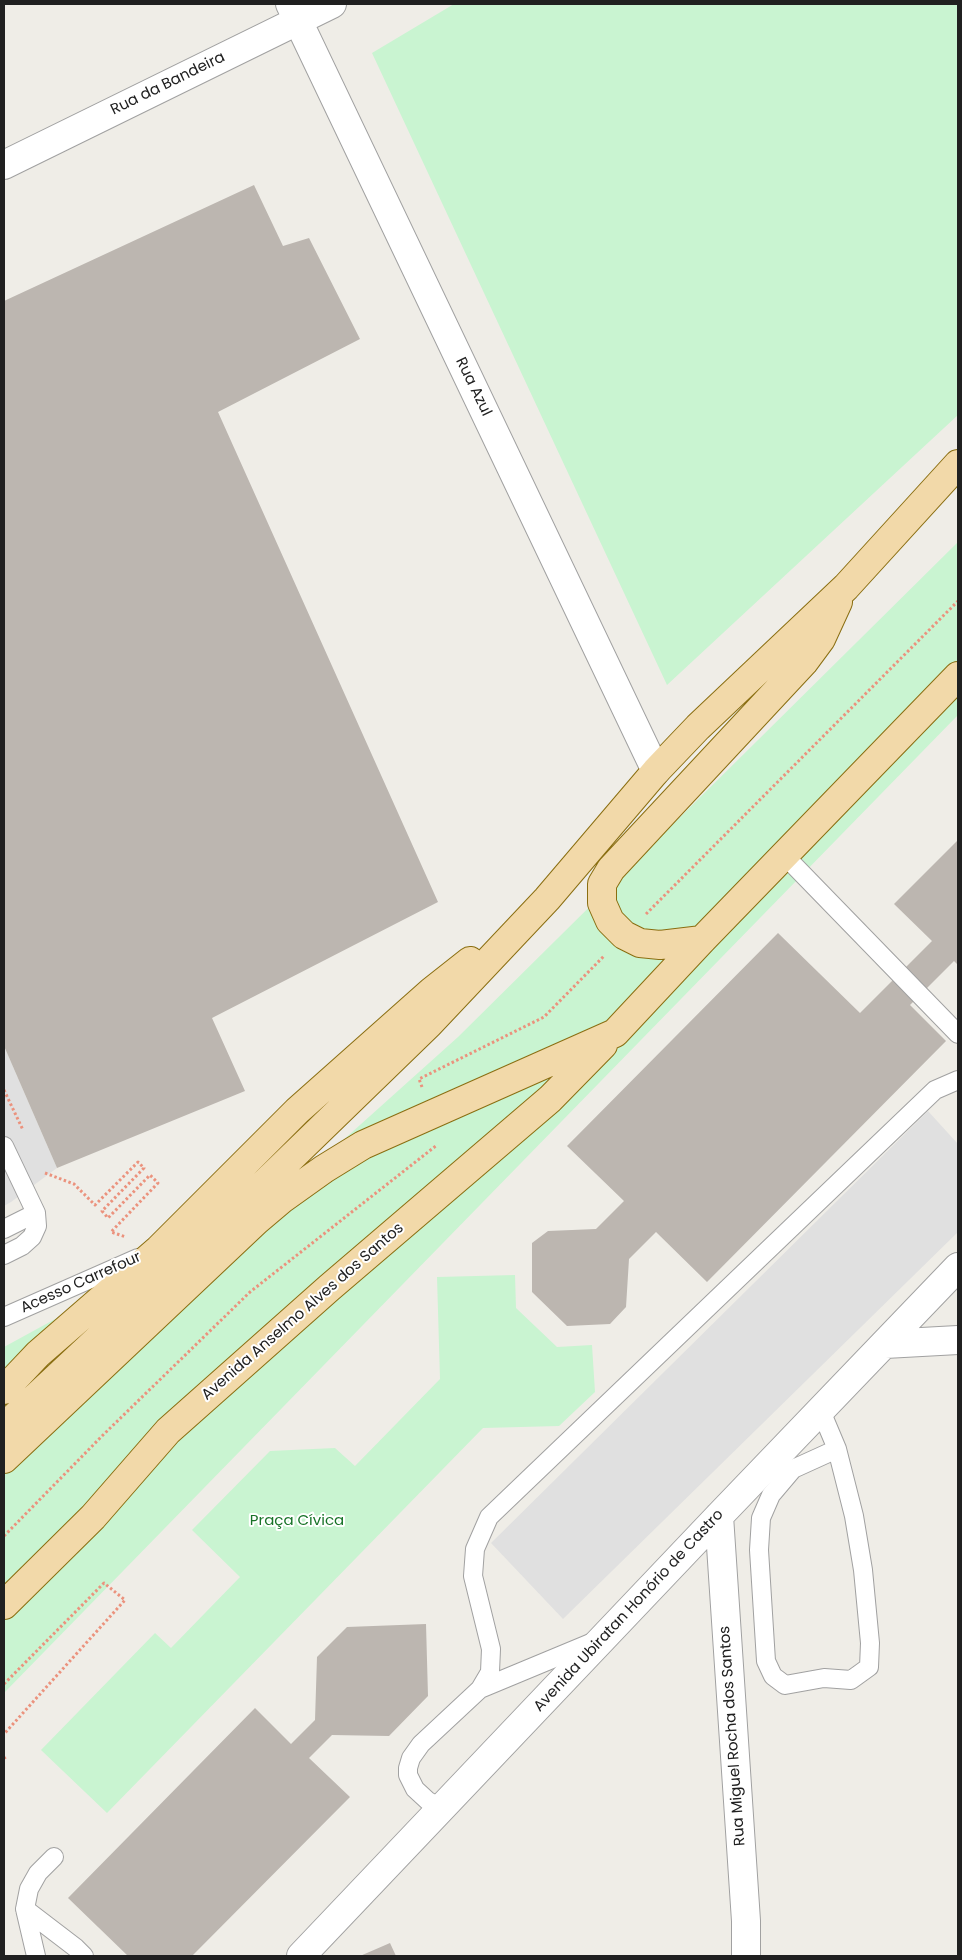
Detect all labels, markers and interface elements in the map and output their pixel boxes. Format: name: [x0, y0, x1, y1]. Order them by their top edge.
street label: Rua da Bandeira: [108, 49, 228, 119]
street label: Rua Azul: [451, 355, 495, 419]
street label: Avenida Anselmo Alves dos Santos: [198, 1219, 408, 1405]
street label: Acesso Carrefour: [18, 1248, 144, 1318]
street label: Avenida Ubiratan Honório de Castro: [530, 1506, 728, 1716]
park label: Praça Cívica: [250, 1512, 344, 1530]
street label: Rua Miguel Rocha dos Santos: [716, 1625, 750, 1847]

